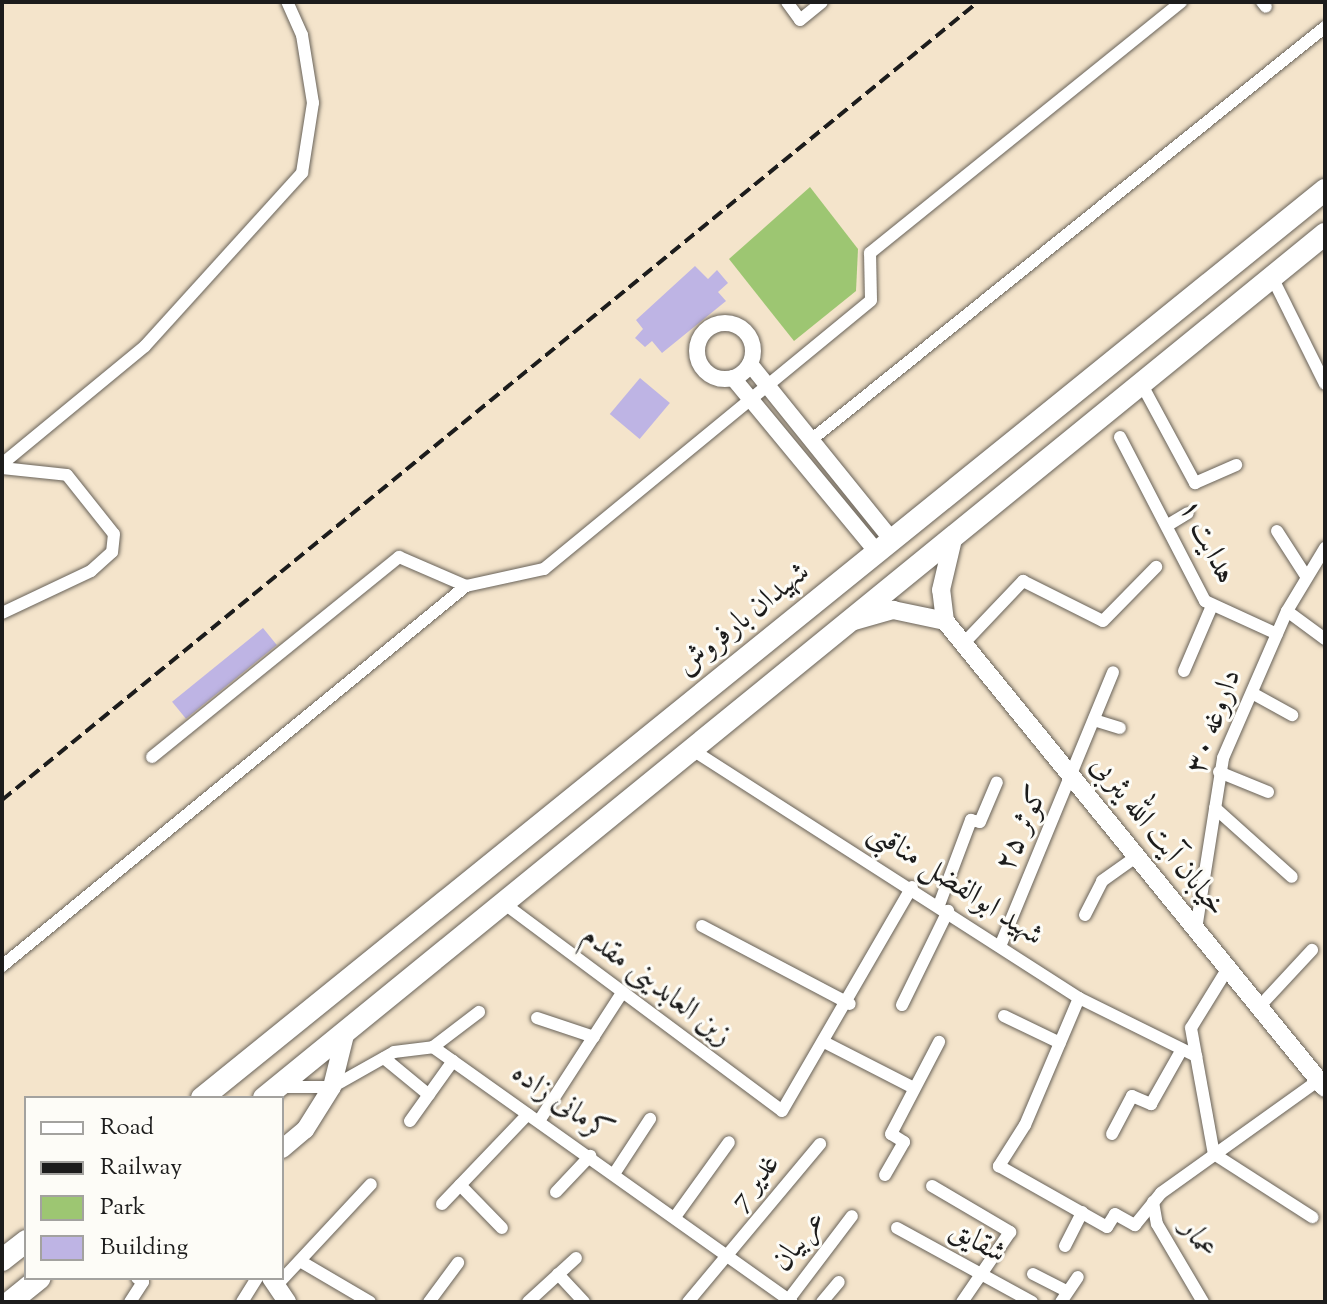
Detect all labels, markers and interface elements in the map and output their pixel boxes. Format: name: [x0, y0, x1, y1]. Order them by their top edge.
street label: هدایت ۱: [1169, 494, 1243, 590]
street label: شهیدان بارفروش: [670, 555, 818, 685]
street label: داروغه ۳۰: [1180, 665, 1250, 779]
street label: خیابان آیت الله یثربی: [1081, 749, 1233, 925]
street label: کوثر ۲۵: [988, 781, 1058, 877]
street label: شهید ابوالفضل مناقبی: [861, 815, 1049, 955]
street label: زین العابدینی مقدم: [574, 919, 738, 1055]
street label: کرمانی زاده: [503, 1056, 619, 1152]
legend: [24, 1096, 284, 1280]
text: Road: [100, 1111, 154, 1145]
street label: غدیر 7: [723, 1148, 789, 1218]
text: Railway: [100, 1151, 182, 1185]
text: Park: [100, 1191, 146, 1225]
street label: عربیان: [765, 1204, 835, 1280]
street label: شقایق: [942, 1213, 1012, 1273]
street label: عمار: [1171, 1214, 1223, 1266]
text: Building: [100, 1231, 188, 1265]

